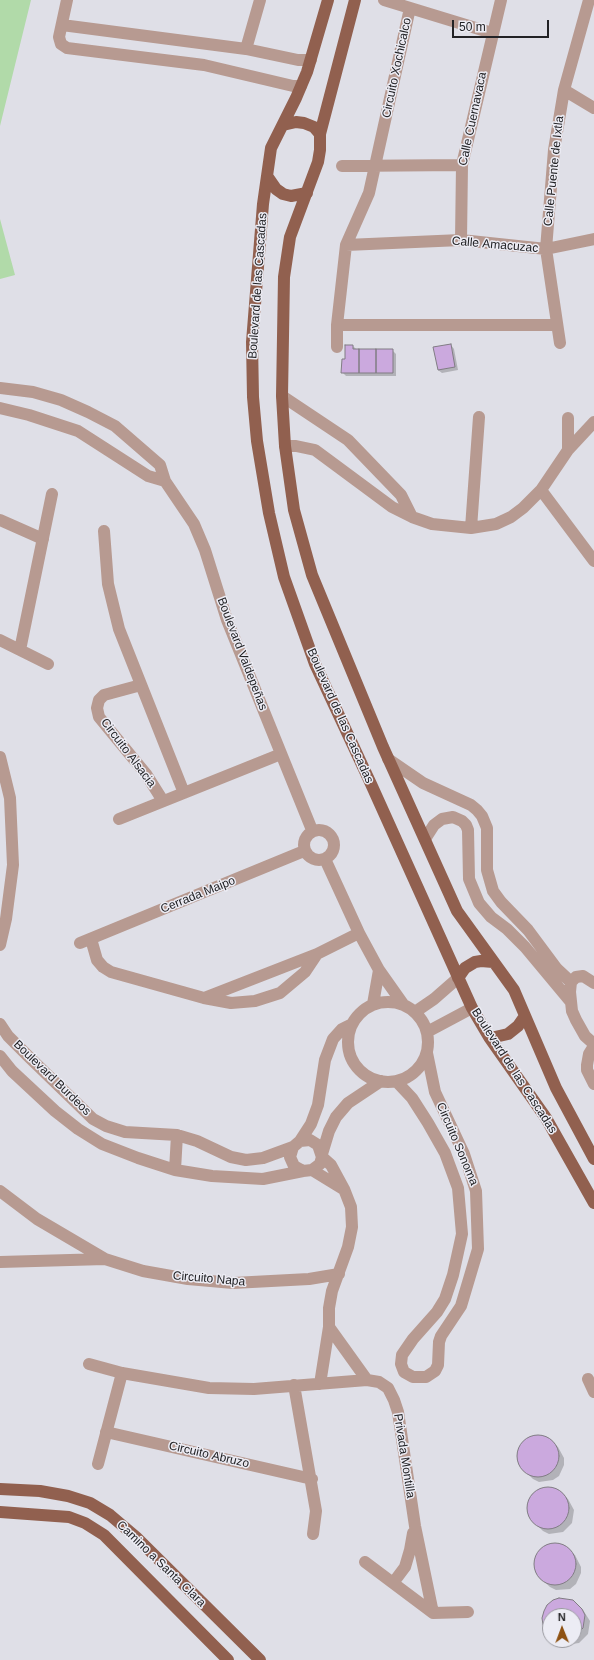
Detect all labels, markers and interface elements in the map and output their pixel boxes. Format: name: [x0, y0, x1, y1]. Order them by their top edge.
scale bar: [454, 12, 551, 38]
street label: Circuito Xochicalco: [379, 17, 415, 119]
text: 50 m: [459, 20, 486, 34]
street label: Calle Cuernavaca: [456, 71, 490, 167]
street label: Calle Puente de Ixtla: [541, 115, 567, 227]
street label: Boulevard de las Cascadas: [246, 213, 270, 359]
street label: Calle Amacuzac: [451, 234, 539, 256]
street label: Boulevard Valdepeñas: [214, 595, 270, 713]
street label: Boulevard de las Cascadas: [304, 646, 376, 786]
street label: Circuito Alsacia: [97, 716, 159, 790]
street label: Cerrada Maipo: [159, 873, 237, 917]
street label: Boulevard de las Cascadas: [468, 1006, 560, 1136]
street label: Boulevard Burdeos: [10, 1037, 94, 1119]
street label: Circuito Sonoma: [433, 1100, 481, 1188]
street label: Circuito Napa: [172, 1269, 246, 1289]
street label: Privada Montilla: [390, 1413, 418, 1499]
street label: Circuito Abruzo: [167, 1439, 251, 1471]
street label: Camino a Santa Clara: [114, 1518, 208, 1610]
north arrow: [542, 1608, 582, 1648]
text: N: [558, 1611, 566, 1623]

